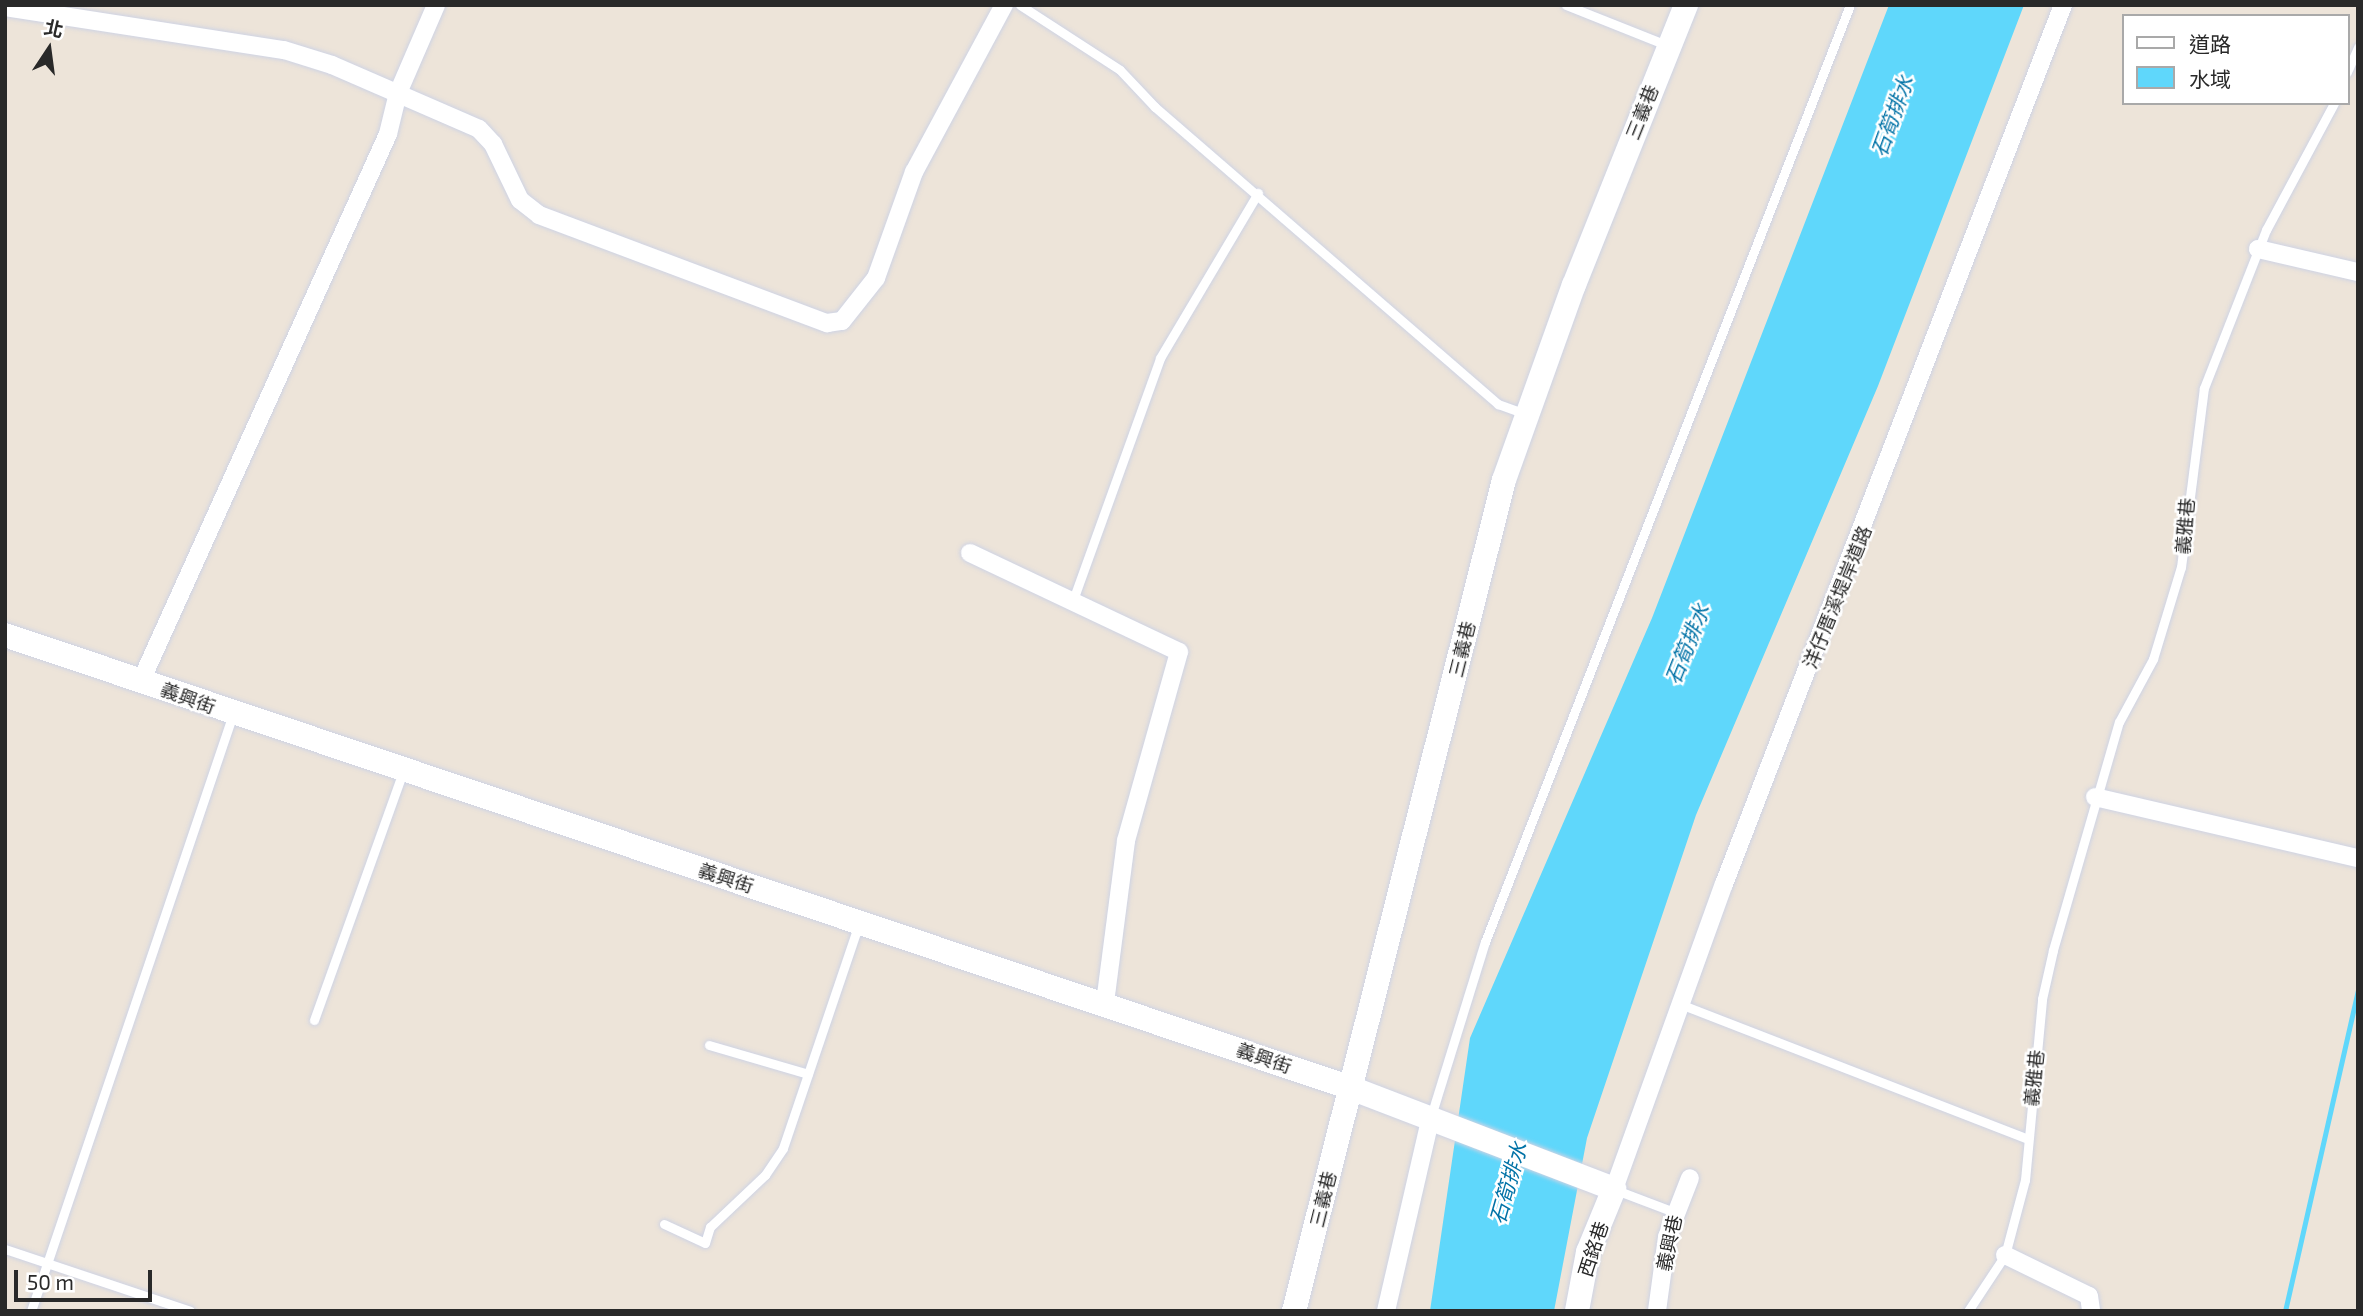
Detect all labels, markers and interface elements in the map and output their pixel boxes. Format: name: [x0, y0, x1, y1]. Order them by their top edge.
north arrow: [14, 14, 84, 84]
legend: [2122, 14, 2349, 105]
text: 北: [42, 15, 66, 41]
text: 道路: [2189, 31, 2231, 56]
text: 水域: [2189, 66, 2231, 91]
water label: 石筍排水: [1866, 72, 1918, 160]
street label: 三義巷: [1621, 81, 1663, 143]
street label: 義雅巷: [2171, 497, 2199, 555]
street label: 洋仔厝溪堤岸道路: [1798, 522, 1876, 672]
water label: 石筍排水: [1660, 600, 1714, 688]
street label: 三義巷: [1444, 619, 1480, 679]
street label: 義興街: [157, 678, 219, 718]
street label: 義興街: [695, 858, 757, 898]
street label: 義興街: [1233, 1038, 1295, 1078]
street label: 義雅巷: [2020, 1048, 2048, 1108]
water label: 石筍排水: [1484, 1139, 1532, 1227]
street label: 三義巷: [1305, 1169, 1341, 1229]
street label: 義興巷: [1652, 1213, 1686, 1273]
street label: 西銘巷: [1573, 1218, 1613, 1280]
scale bar: [18, 1256, 156, 1300]
text: 50 m: [27, 1269, 74, 1294]

